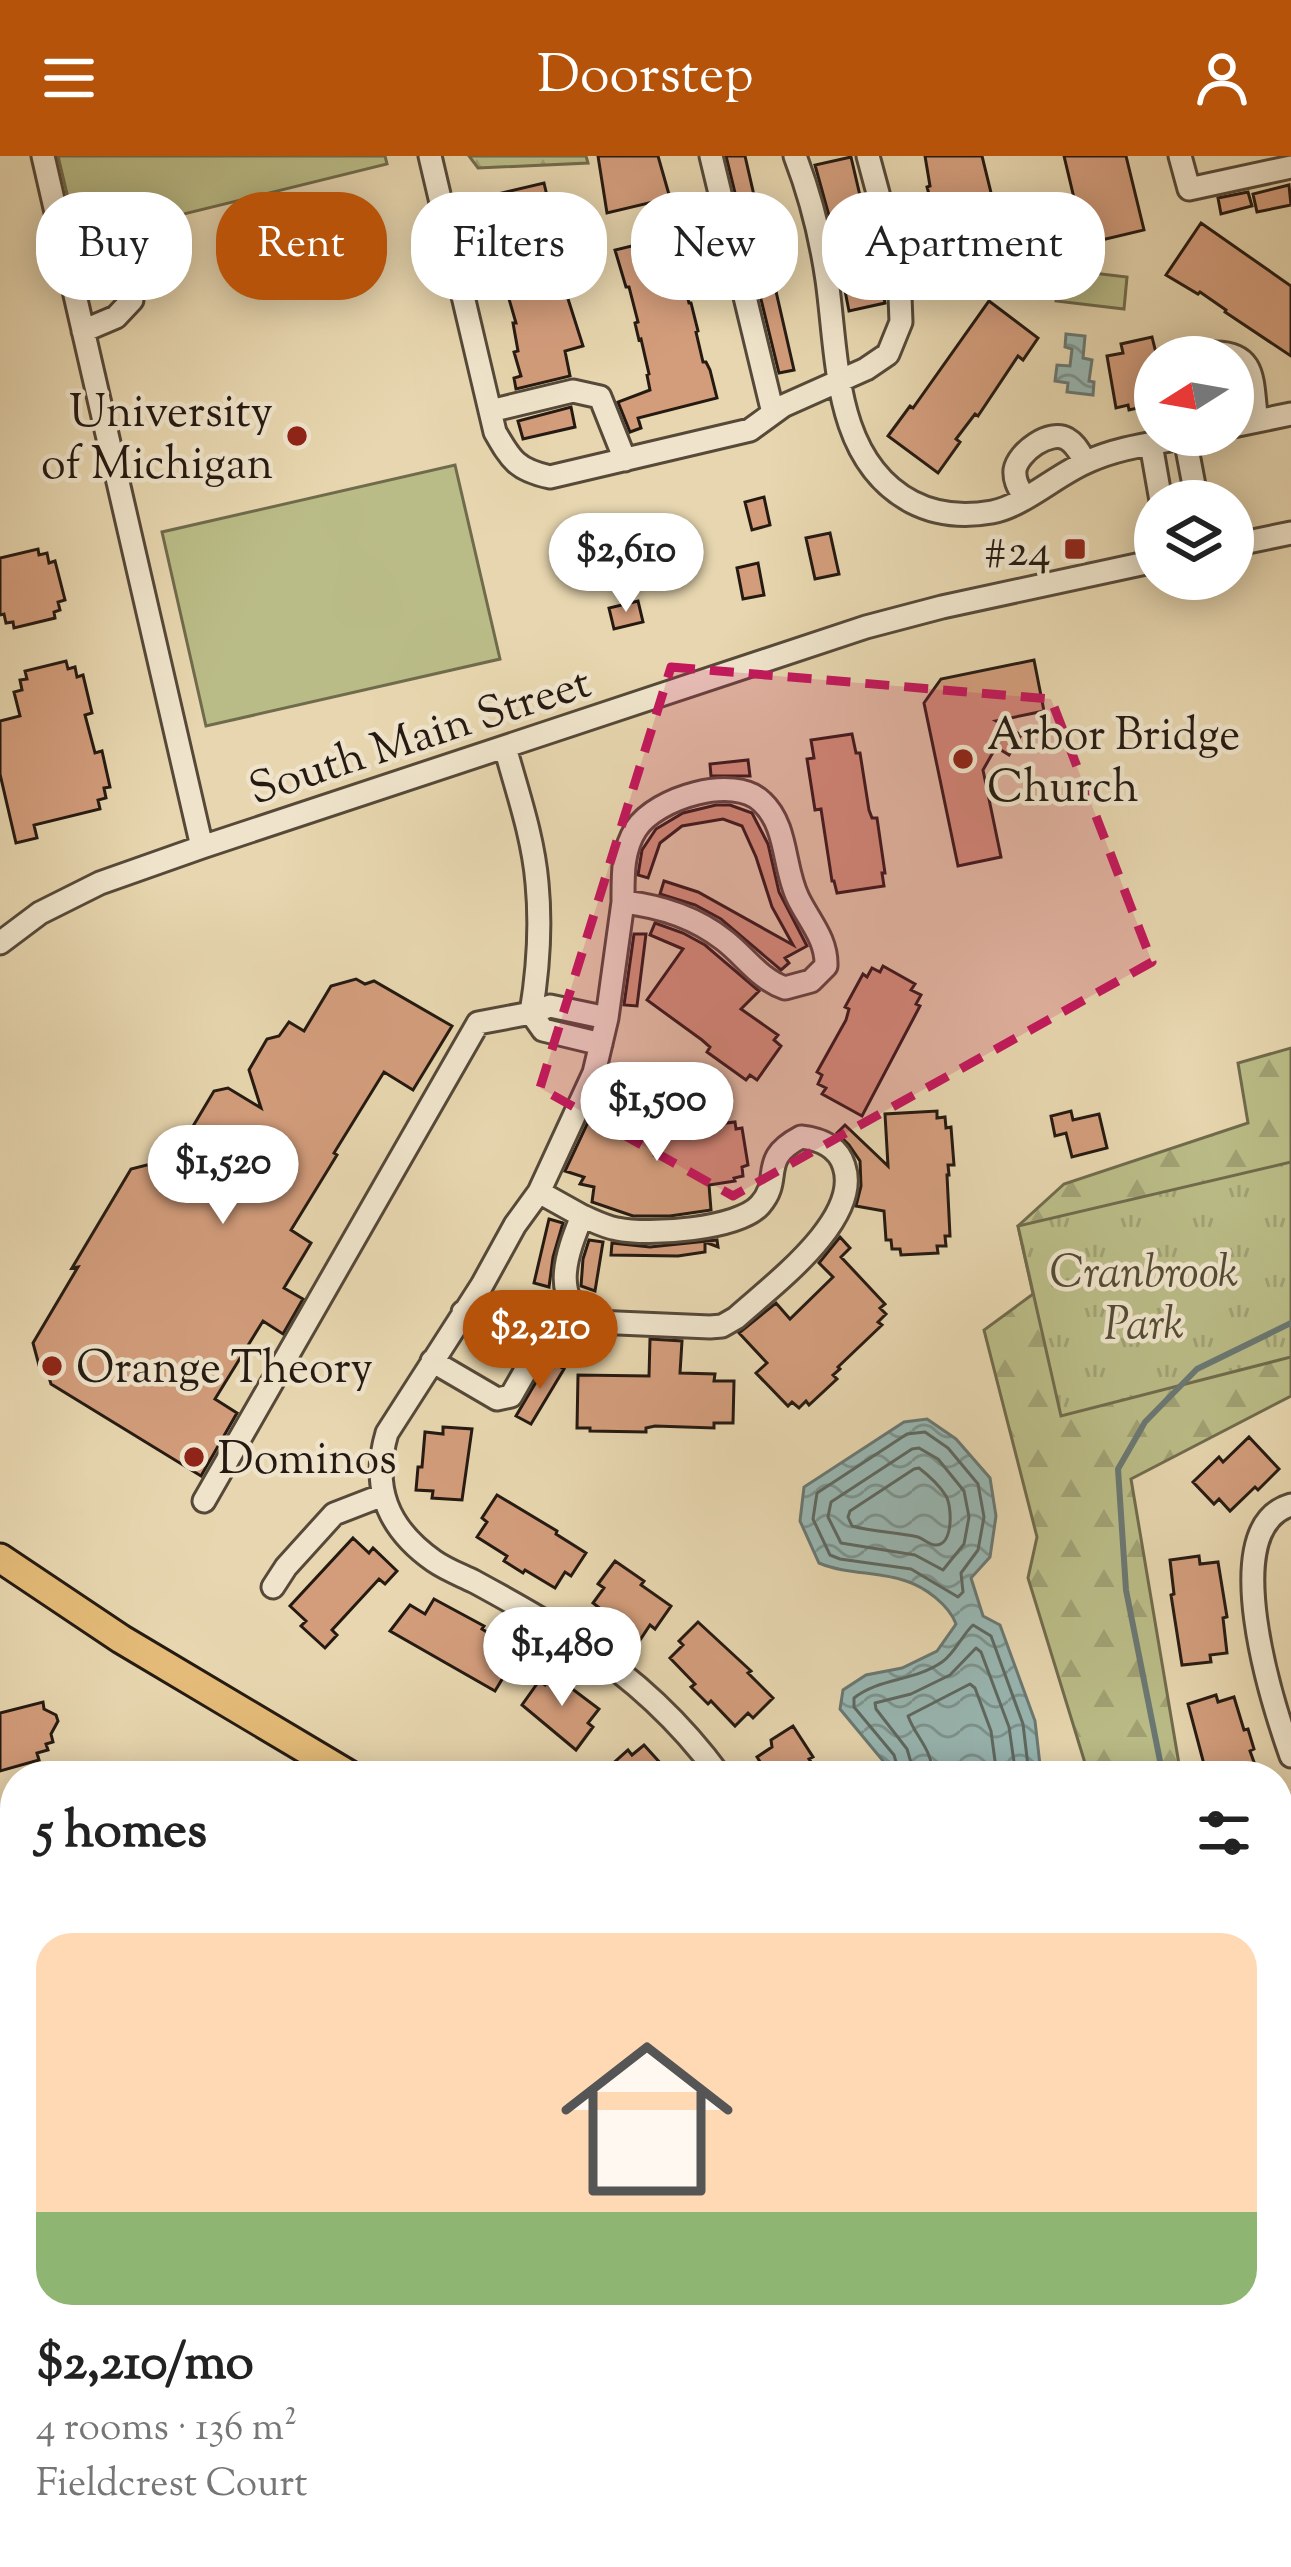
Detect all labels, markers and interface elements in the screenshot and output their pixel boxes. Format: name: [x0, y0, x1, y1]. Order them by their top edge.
text: Doorstep: [537, 39, 754, 117]
icon: menu: [36, 45, 102, 111]
icon: person: [1189, 45, 1255, 111]
chip: Buy: [36, 192, 192, 300]
chip: Rent: [216, 192, 387, 300]
chip: Filters: [411, 192, 607, 300]
chip: New: [631, 192, 798, 300]
chip: Apartment: [822, 192, 1105, 300]
north arrow: [1134, 336, 1254, 456]
map controls: [1134, 336, 1254, 600]
place label: University of Michigan: [41, 383, 273, 500]
marker: University of Michigan: [284, 423, 310, 449]
button: layers: [1134, 480, 1254, 600]
pin: $2,610: [528, 513, 724, 615]
place label: #24: [983, 522, 1051, 587]
text: $2,610: [576, 524, 676, 580]
marker: #24: [1062, 536, 1088, 562]
street label: South Main Street: [241, 653, 600, 825]
place label: Arbor Bridge Church: [987, 706, 1240, 823]
marker: Arbor Bridge Church: [950, 746, 976, 772]
pin: $1,500: [559, 1062, 755, 1164]
text: $1,500: [607, 1073, 707, 1129]
pin: $1,520: [125, 1125, 321, 1227]
text: $1,520: [175, 1136, 271, 1192]
park label: Cranbrook Park: [1050, 1243, 1238, 1360]
pin: $2,210: [442, 1290, 638, 1392]
text: $2,210: [490, 1301, 590, 1357]
place label: Orange Theory: [76, 1339, 373, 1404]
marker: Orange Theory: [39, 1353, 65, 1379]
place label: Dominos: [218, 1430, 397, 1495]
marker: Dominos: [181, 1444, 207, 1470]
pin: $1,480: [464, 1607, 660, 1709]
text: $1,480: [510, 1618, 614, 1674]
text: 5 homes: [36, 1797, 207, 1870]
icon: filters: [1191, 1800, 1257, 1866]
icon: home: [539, 2011, 755, 2227]
text: $2,210/mo: [36, 2329, 254, 2402]
text: 4 rooms · 136 m²: [36, 2402, 297, 2458]
text: Fieldcrest Court: [36, 2458, 308, 2514]

